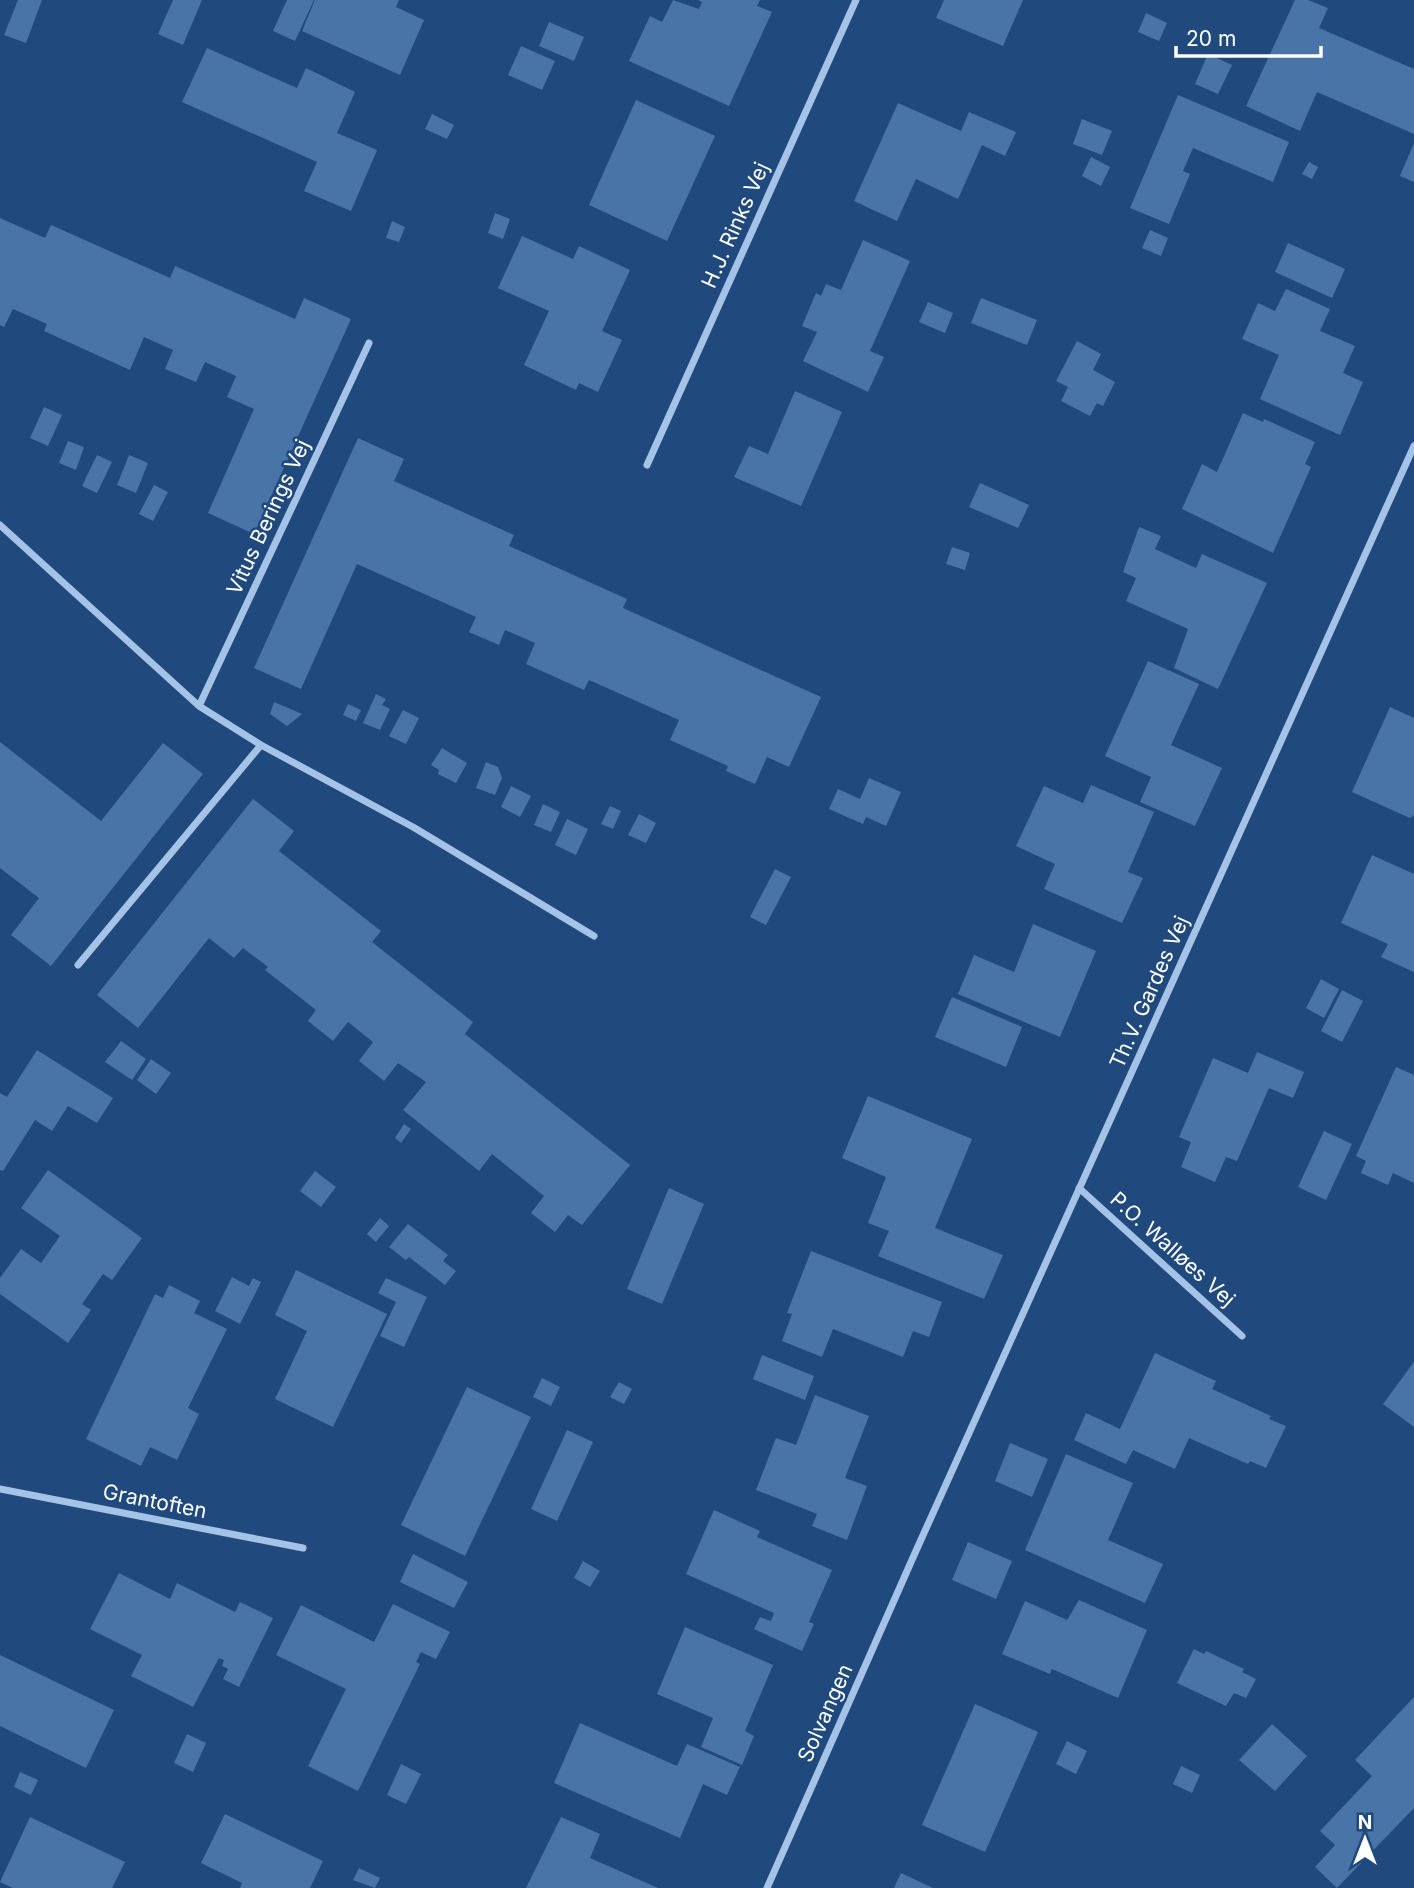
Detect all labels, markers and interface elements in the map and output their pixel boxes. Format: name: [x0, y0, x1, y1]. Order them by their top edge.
scale bar: [1176, 14, 1321, 58]
text: 20 m: [1186, 26, 1236, 51]
street label: H.J. Rinks Vej: [696, 158, 774, 292]
street label: Vitus Berings Vej: [221, 436, 315, 598]
street label: Th.V. Gardes Vej: [1104, 912, 1194, 1072]
street label: P.O. Walløes Vej: [1106, 1186, 1240, 1312]
street label: Grantoften: [101, 1479, 209, 1523]
street label: Solvangen: [792, 1660, 858, 1766]
north arrow: [1330, 1804, 1400, 1874]
text: N: [1358, 1811, 1372, 1834]

